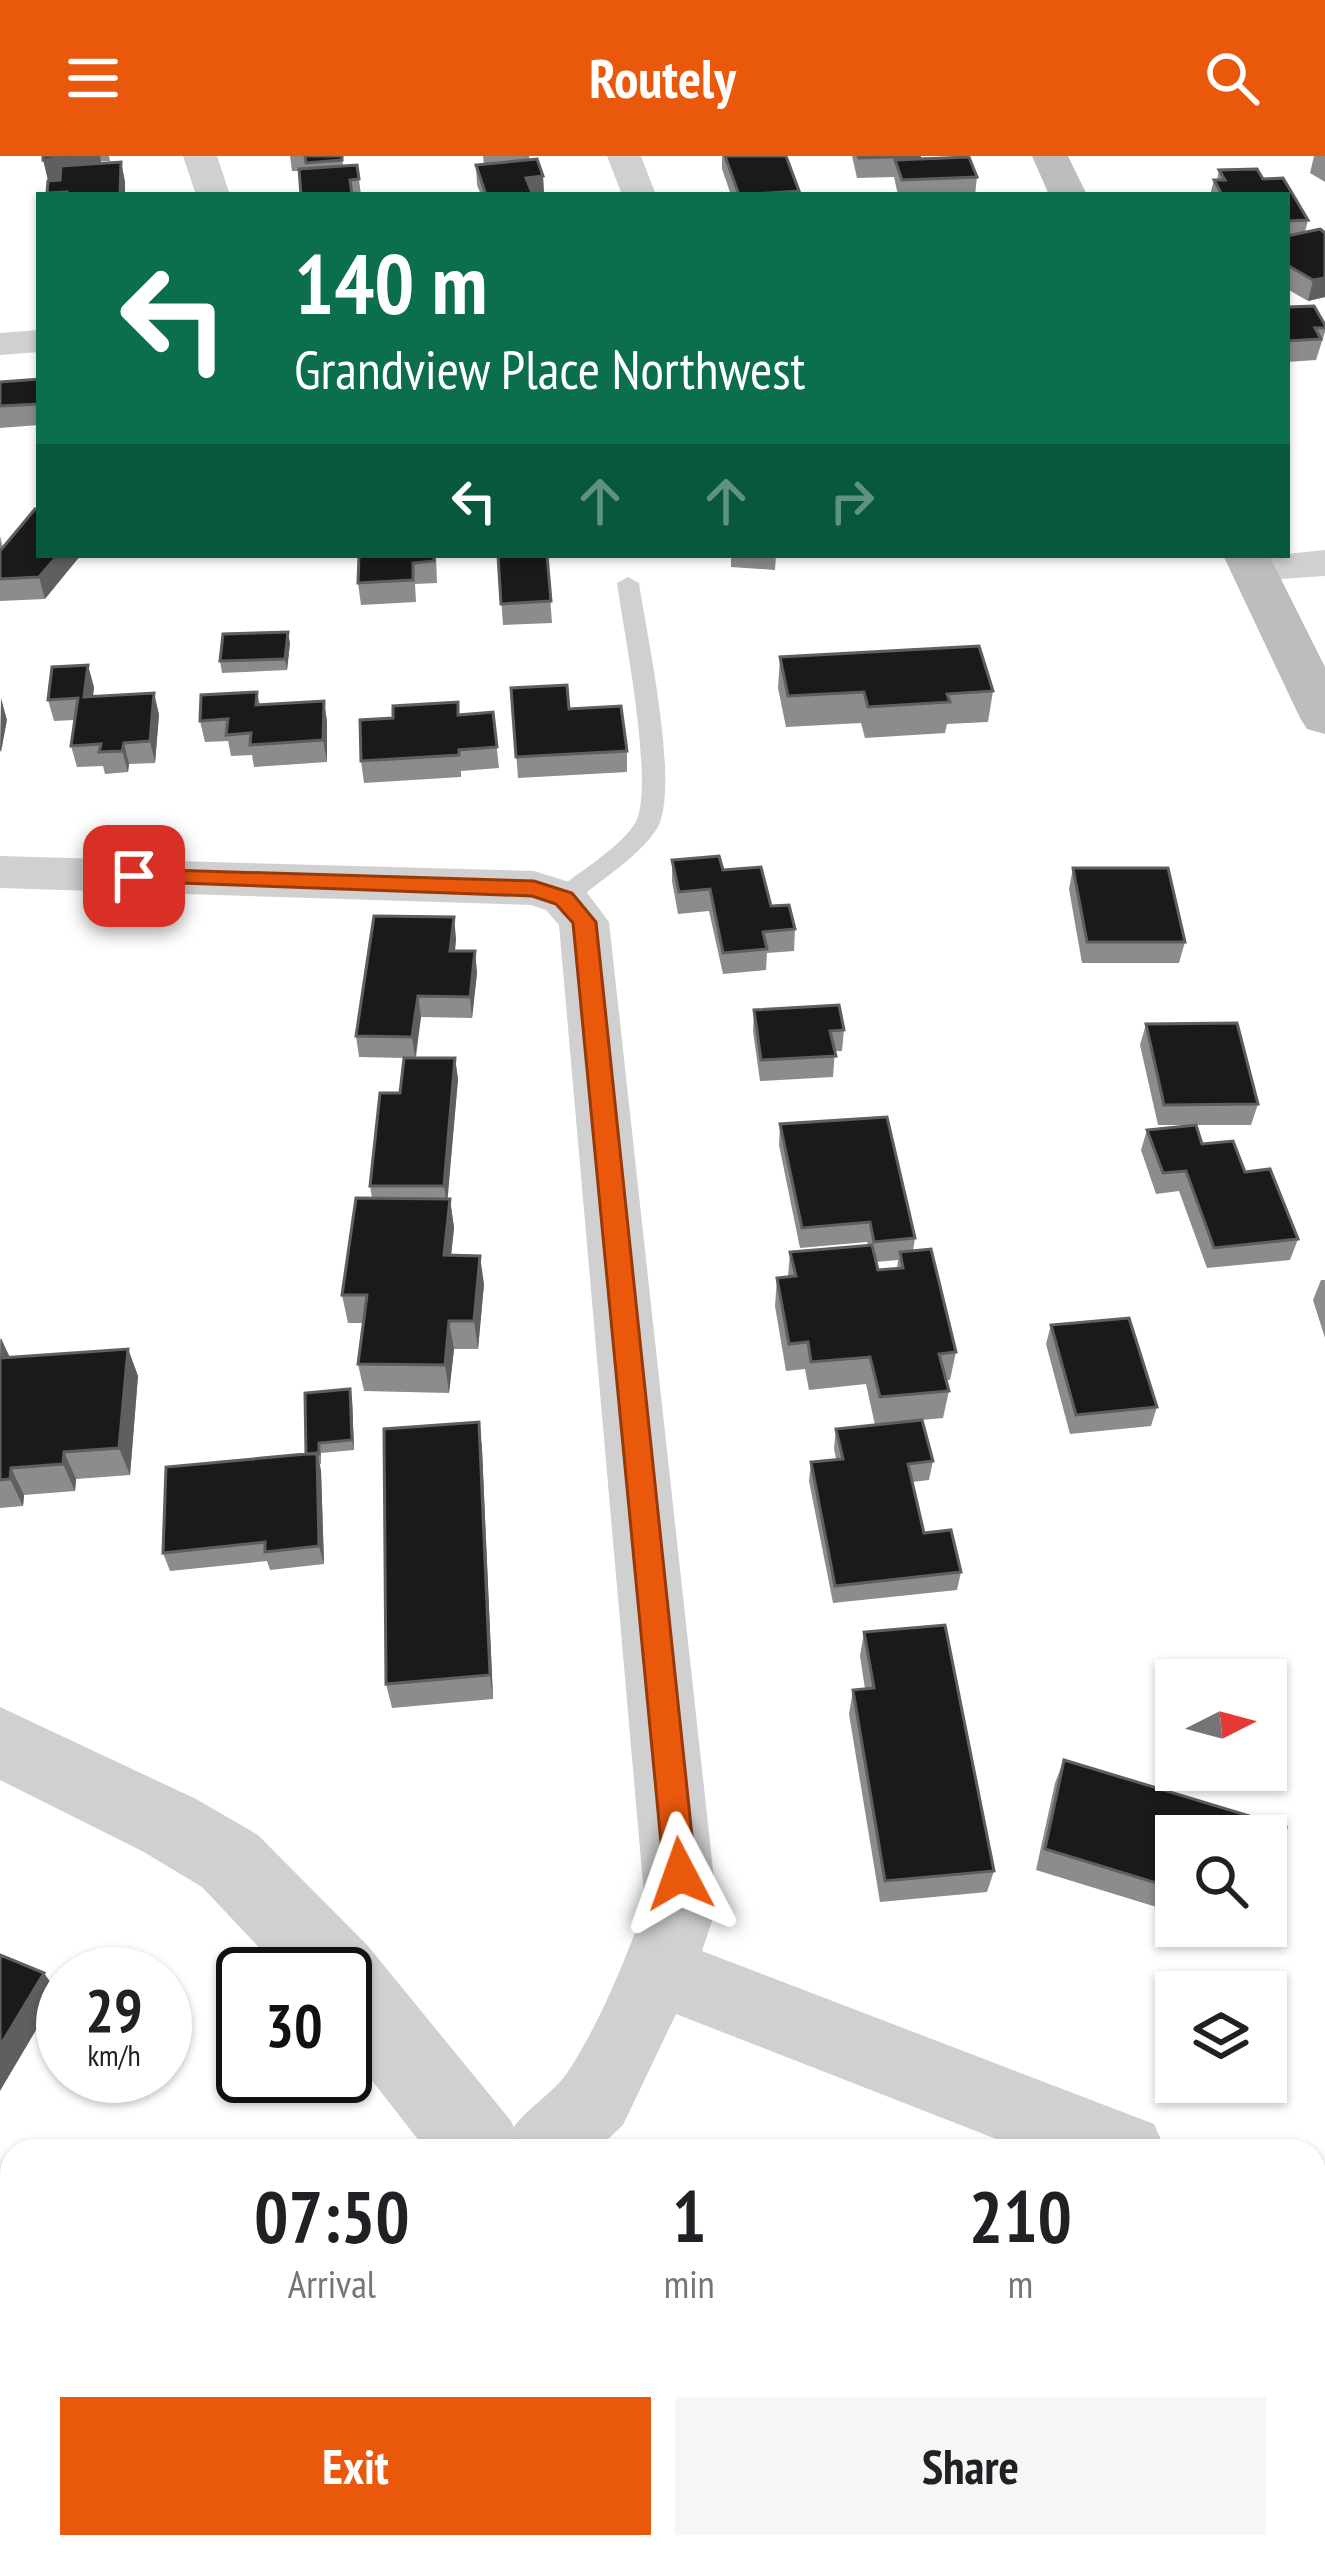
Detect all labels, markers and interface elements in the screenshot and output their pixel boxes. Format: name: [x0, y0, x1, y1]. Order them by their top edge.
text: Routely: [589, 43, 736, 113]
icon: menu: [60, 45, 126, 111]
icon: search: [1199, 45, 1265, 111]
text: 140 m: [294, 228, 487, 337]
icon: left: [96, 240, 252, 396]
text: Grandview Place Northwest: [294, 334, 805, 404]
icon: left: [441, 468, 507, 534]
icon: ahead: [567, 468, 633, 534]
icon: ahead: [693, 468, 759, 534]
icon: right: [819, 468, 885, 534]
pin: [83, 825, 185, 927]
icon: arrive: [101, 843, 167, 909]
north arrow: [1155, 1659, 1287, 1791]
map controls: [1155, 1659, 1287, 2103]
position arrow: [617, 1811, 743, 1937]
button: search: [1155, 1815, 1287, 1947]
speed limit sign: 30: [216, 1947, 372, 2103]
text: 29: [85, 1971, 143, 2049]
button: layers: [1155, 1971, 1287, 2103]
text: km/h: [87, 2035, 141, 2074]
text: 07:50: [254, 2169, 410, 2262]
text: 1: [672, 2169, 706, 2262]
text: 210: [969, 2169, 1072, 2262]
text: Arrival: [288, 2258, 376, 2309]
text: min: [664, 2258, 715, 2309]
text: m: [1008, 2258, 1033, 2309]
button: Exit: [60, 2397, 651, 2535]
button: Share: [675, 2397, 1266, 2535]

